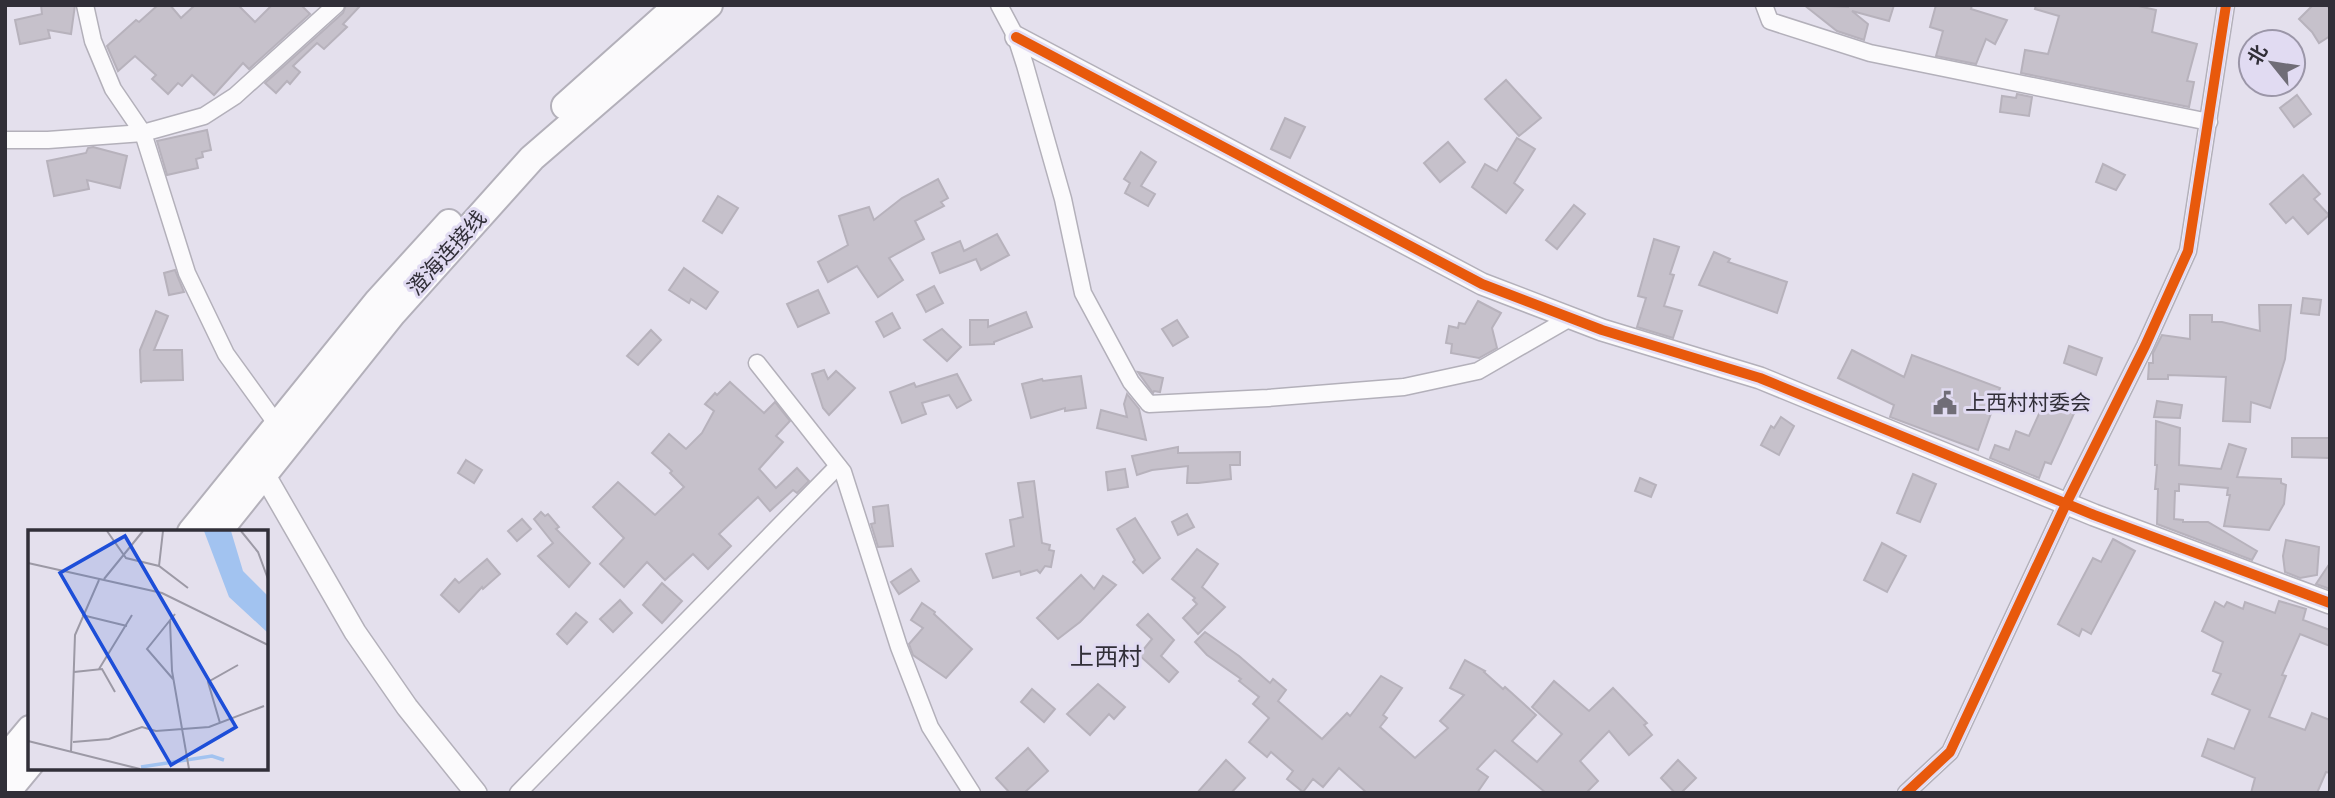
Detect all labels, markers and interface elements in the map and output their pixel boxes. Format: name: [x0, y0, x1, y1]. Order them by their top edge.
north arrow: [2237, 28, 2307, 98]
text: 北: [2243, 41, 2272, 68]
street label: 澄海连接线: [403, 206, 491, 300]
public building icon: 上西村村委会: [1931, 389, 1959, 417]
place label: 上西村村委会: [1965, 391, 2091, 415]
inset map: [28, 530, 268, 770]
district label: 上西村: [1070, 643, 1142, 671]

